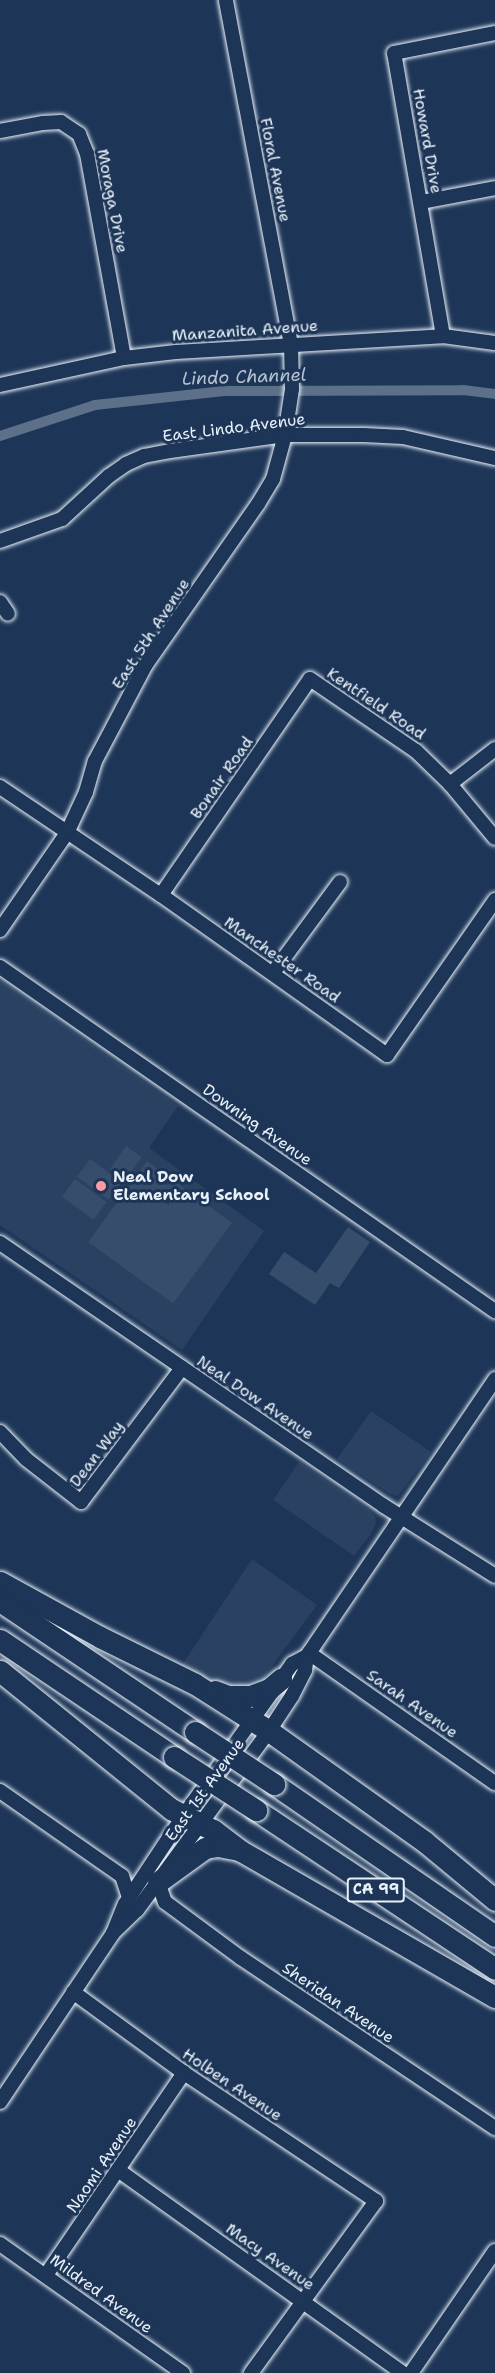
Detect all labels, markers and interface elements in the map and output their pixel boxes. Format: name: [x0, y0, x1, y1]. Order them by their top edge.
street label: Howard Drive: [408, 87, 446, 195]
street label: Floral Avenue: [255, 116, 295, 224]
street label: Moraga Drive: [93, 147, 131, 255]
street label: Manzanita Avenue: [171, 316, 319, 346]
water label: Lindo Channel: [181, 364, 307, 390]
street label: East Lindo Avenue: [162, 410, 306, 446]
street label: East 5th Avenue: [108, 575, 194, 693]
street label: Kentfield Road: [323, 664, 429, 744]
street label: Bonair Road: [187, 733, 257, 823]
street label: Manchester Road: [220, 913, 344, 1007]
street label: Downing Avenue: [199, 1080, 315, 1170]
place label: Neal Dow Elementary School: [113, 1167, 269, 1205]
marker: Neal Dow Elementary School: [94, 1179, 108, 1193]
street label: Neal Dow Avenue: [193, 1352, 317, 1444]
street label: Dean Way: [66, 1417, 128, 1491]
street label: Sarah Avenue: [363, 1666, 461, 1742]
street label: East 1st Avenue: [161, 1735, 249, 1845]
road number: CA 99: [346, 1878, 406, 1902]
street label: Sheridan Avenue: [279, 1959, 397, 2047]
street label: Holben Avenue: [179, 2045, 285, 2125]
street label: Naomi Avenue: [63, 2113, 141, 2217]
street label: Macy Avenue: [222, 2219, 318, 2295]
street label: Mildred Avenue: [46, 2250, 156, 2338]

